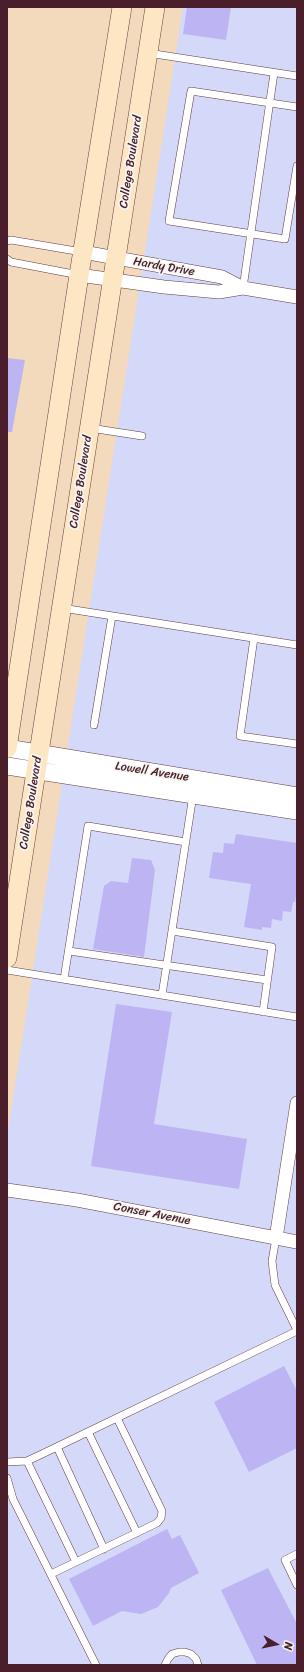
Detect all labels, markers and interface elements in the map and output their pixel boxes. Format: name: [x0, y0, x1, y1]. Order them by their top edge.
street label: College Boulevard: [117, 115, 145, 209]
street label: Hardy Drive: [132, 255, 196, 279]
street label: College Boulevard: [67, 435, 95, 529]
street label: College Boulevard: [17, 756, 45, 850]
street label: Lowell Avenue: [114, 759, 190, 785]
street label: Conser Avenue: [112, 1199, 192, 1229]
north arrow: [256, 1624, 296, 1664]
text: N: [278, 1641, 298, 1651]

